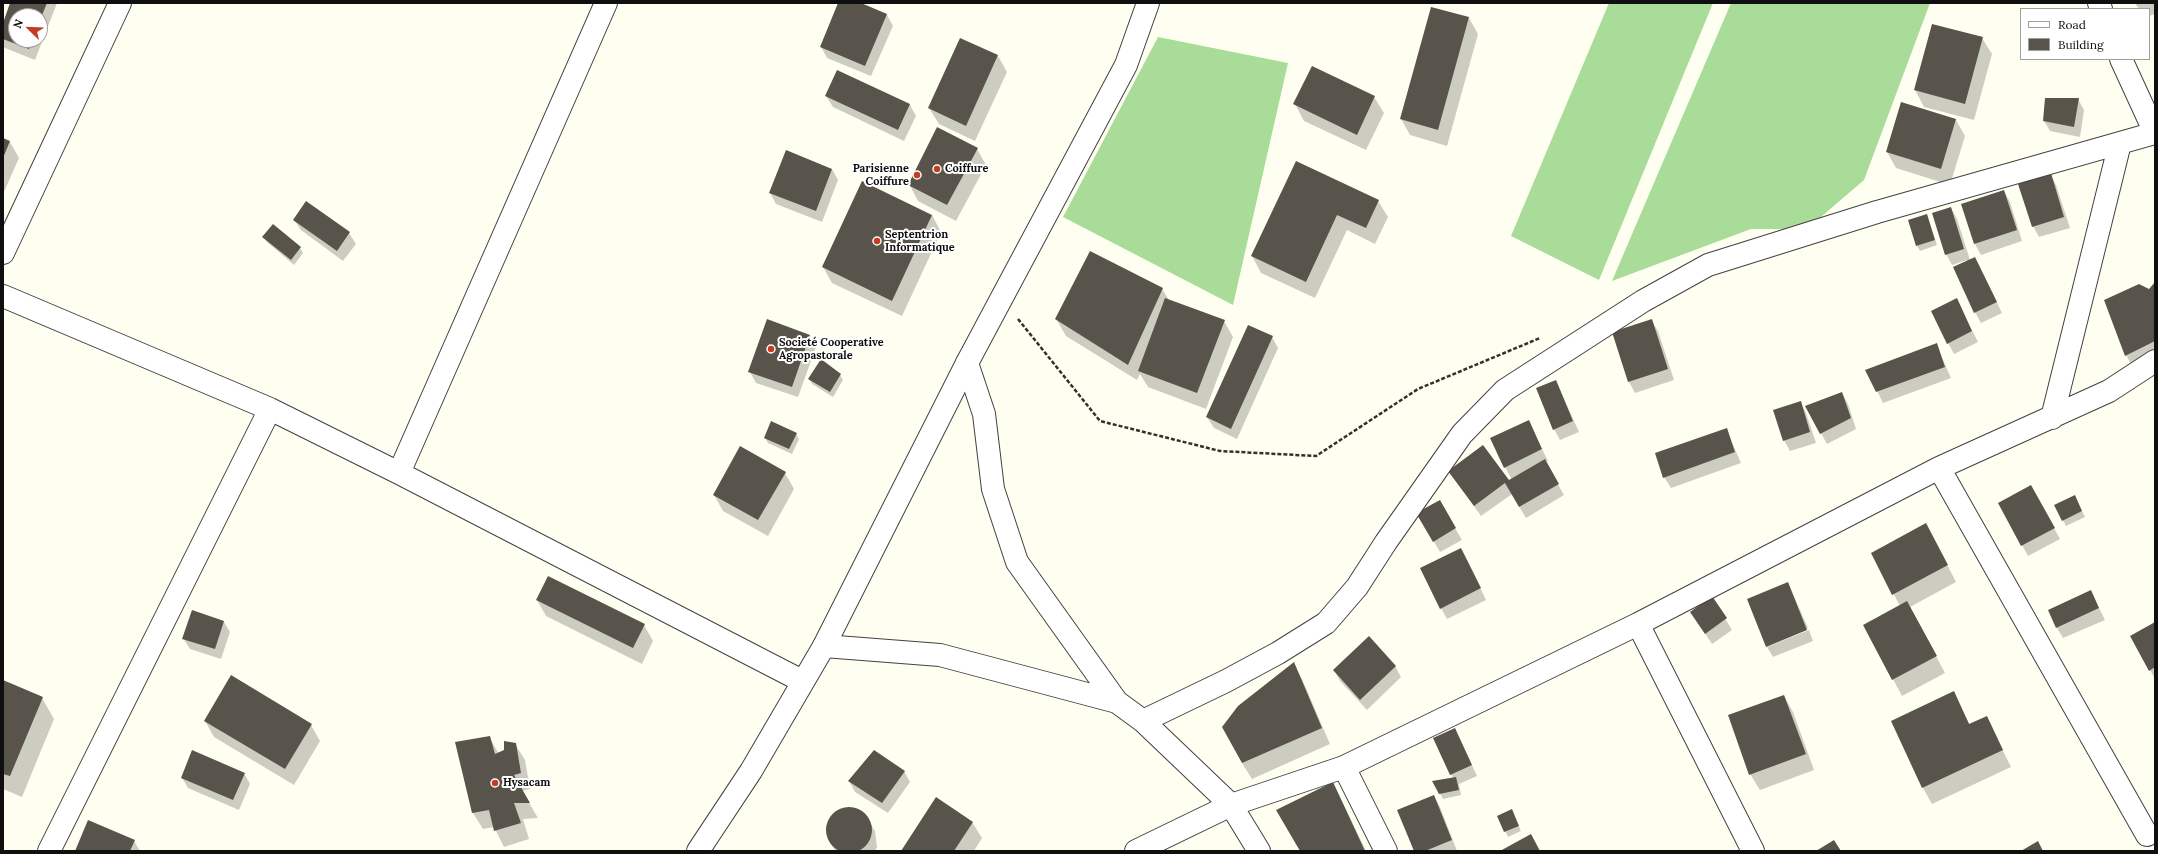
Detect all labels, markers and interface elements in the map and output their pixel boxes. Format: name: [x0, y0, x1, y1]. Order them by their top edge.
north arrow: [8, 8, 48, 48]
legend: [2020, 8, 2150, 60]
text: N: [10, 17, 26, 30]
text: Road: [2058, 17, 2086, 32]
text: Building: [2058, 37, 2104, 52]
place label: Parisienne Coiffure: [853, 162, 909, 188]
place label: Coiffure: [945, 162, 988, 176]
marker: Coiffure: [932, 164, 942, 174]
marker: Parisienne Coiffure: [912, 170, 922, 180]
place label: Septentrion Informatique: [885, 228, 955, 254]
marker: Septentrion Informatique: [872, 236, 882, 246]
place label: Societé Cooperative Agropastorale: [779, 336, 884, 362]
marker: Societé Cooperative Agropastorale: [766, 344, 776, 354]
place label: Hysacam: [503, 776, 550, 790]
marker: Hysacam: [490, 778, 500, 788]

